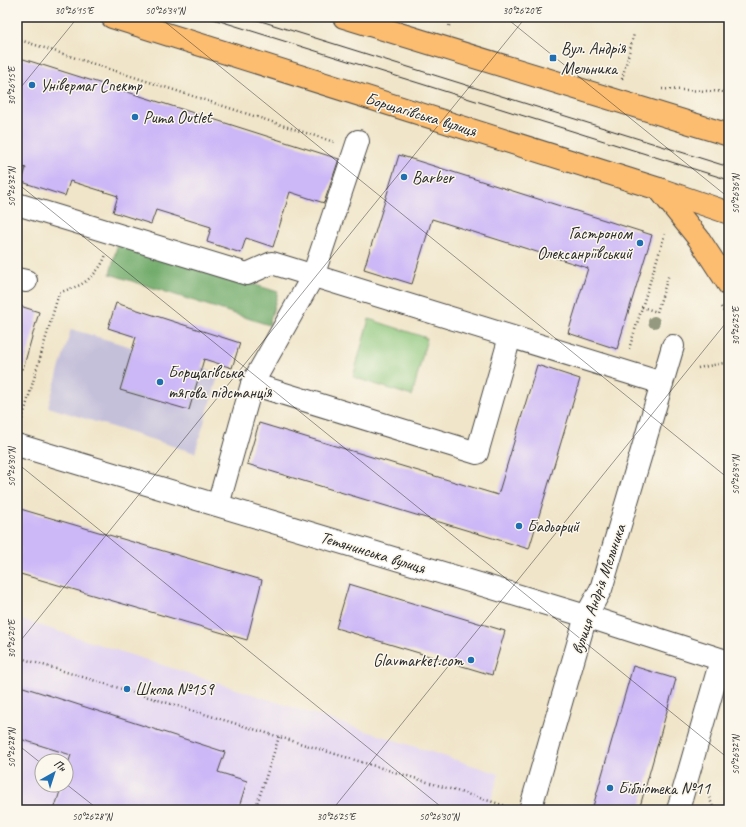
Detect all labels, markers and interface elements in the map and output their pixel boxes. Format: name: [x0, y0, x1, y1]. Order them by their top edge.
text: 30°26'15"E: [55, 4, 95, 17]
text: 50°26'34"N: [145, 4, 187, 17]
text: 30°26'20"E: [503, 4, 543, 17]
place label: Вул. Андрія Мельника: [561, 38, 626, 79]
marker: Вул. Андрія Мельника: [548, 53, 558, 63]
text: 30°26'15"E: [5, 65, 18, 105]
place label: Універмаг Спектр: [40, 75, 143, 96]
marker: Універмаг Спектр: [27, 80, 37, 90]
street label: Борщагівська вулиця: [363, 88, 480, 142]
place label: Puma Outlet: [143, 107, 214, 128]
marker: Puma Outlet: [130, 112, 140, 122]
text: 50°26'32"N: [5, 165, 18, 207]
place label: Barber: [412, 167, 455, 188]
marker: Barber: [399, 172, 409, 182]
text: 50°26'36"N: [729, 172, 742, 214]
place label: Гастроном Олексанріївський: [537, 223, 633, 264]
marker: Гастроном Олексанріївський: [635, 238, 645, 248]
text: 30°26'25"E: [729, 305, 742, 345]
place label: Борщагівська тягова підстанція: [168, 362, 273, 403]
marker: Борщагівська тягова підстанція: [155, 377, 165, 387]
text: 50°26'30"N: [5, 445, 18, 487]
text: 50°26'34"N: [729, 453, 742, 495]
place label: Бадьорий: [527, 516, 580, 537]
street label: вулиця Андрія Мельника: [566, 520, 631, 657]
marker: Бадьорий: [514, 521, 524, 531]
street label: Тетянинська вулиця: [318, 527, 429, 579]
text: 30°26'20"E: [5, 618, 18, 658]
place label: Glavmarket.com: [373, 650, 465, 671]
marker: Glavmarket.com: [466, 655, 476, 665]
place label: Школа №159: [135, 679, 215, 700]
marker: Школа №159: [122, 684, 132, 694]
text: 50°26'28"N: [5, 726, 18, 768]
text: 50°26'32"N: [729, 733, 742, 775]
north arrow: [34, 753, 74, 793]
text: Пн: [51, 756, 70, 775]
place label: Бібліотека №11: [618, 778, 711, 799]
marker: Бібліотека №11: [605, 783, 615, 793]
text: 50°26'28"N: [72, 810, 114, 823]
text: 30°26'25"E: [317, 810, 357, 823]
text: 50°26'30"N: [419, 810, 461, 823]

